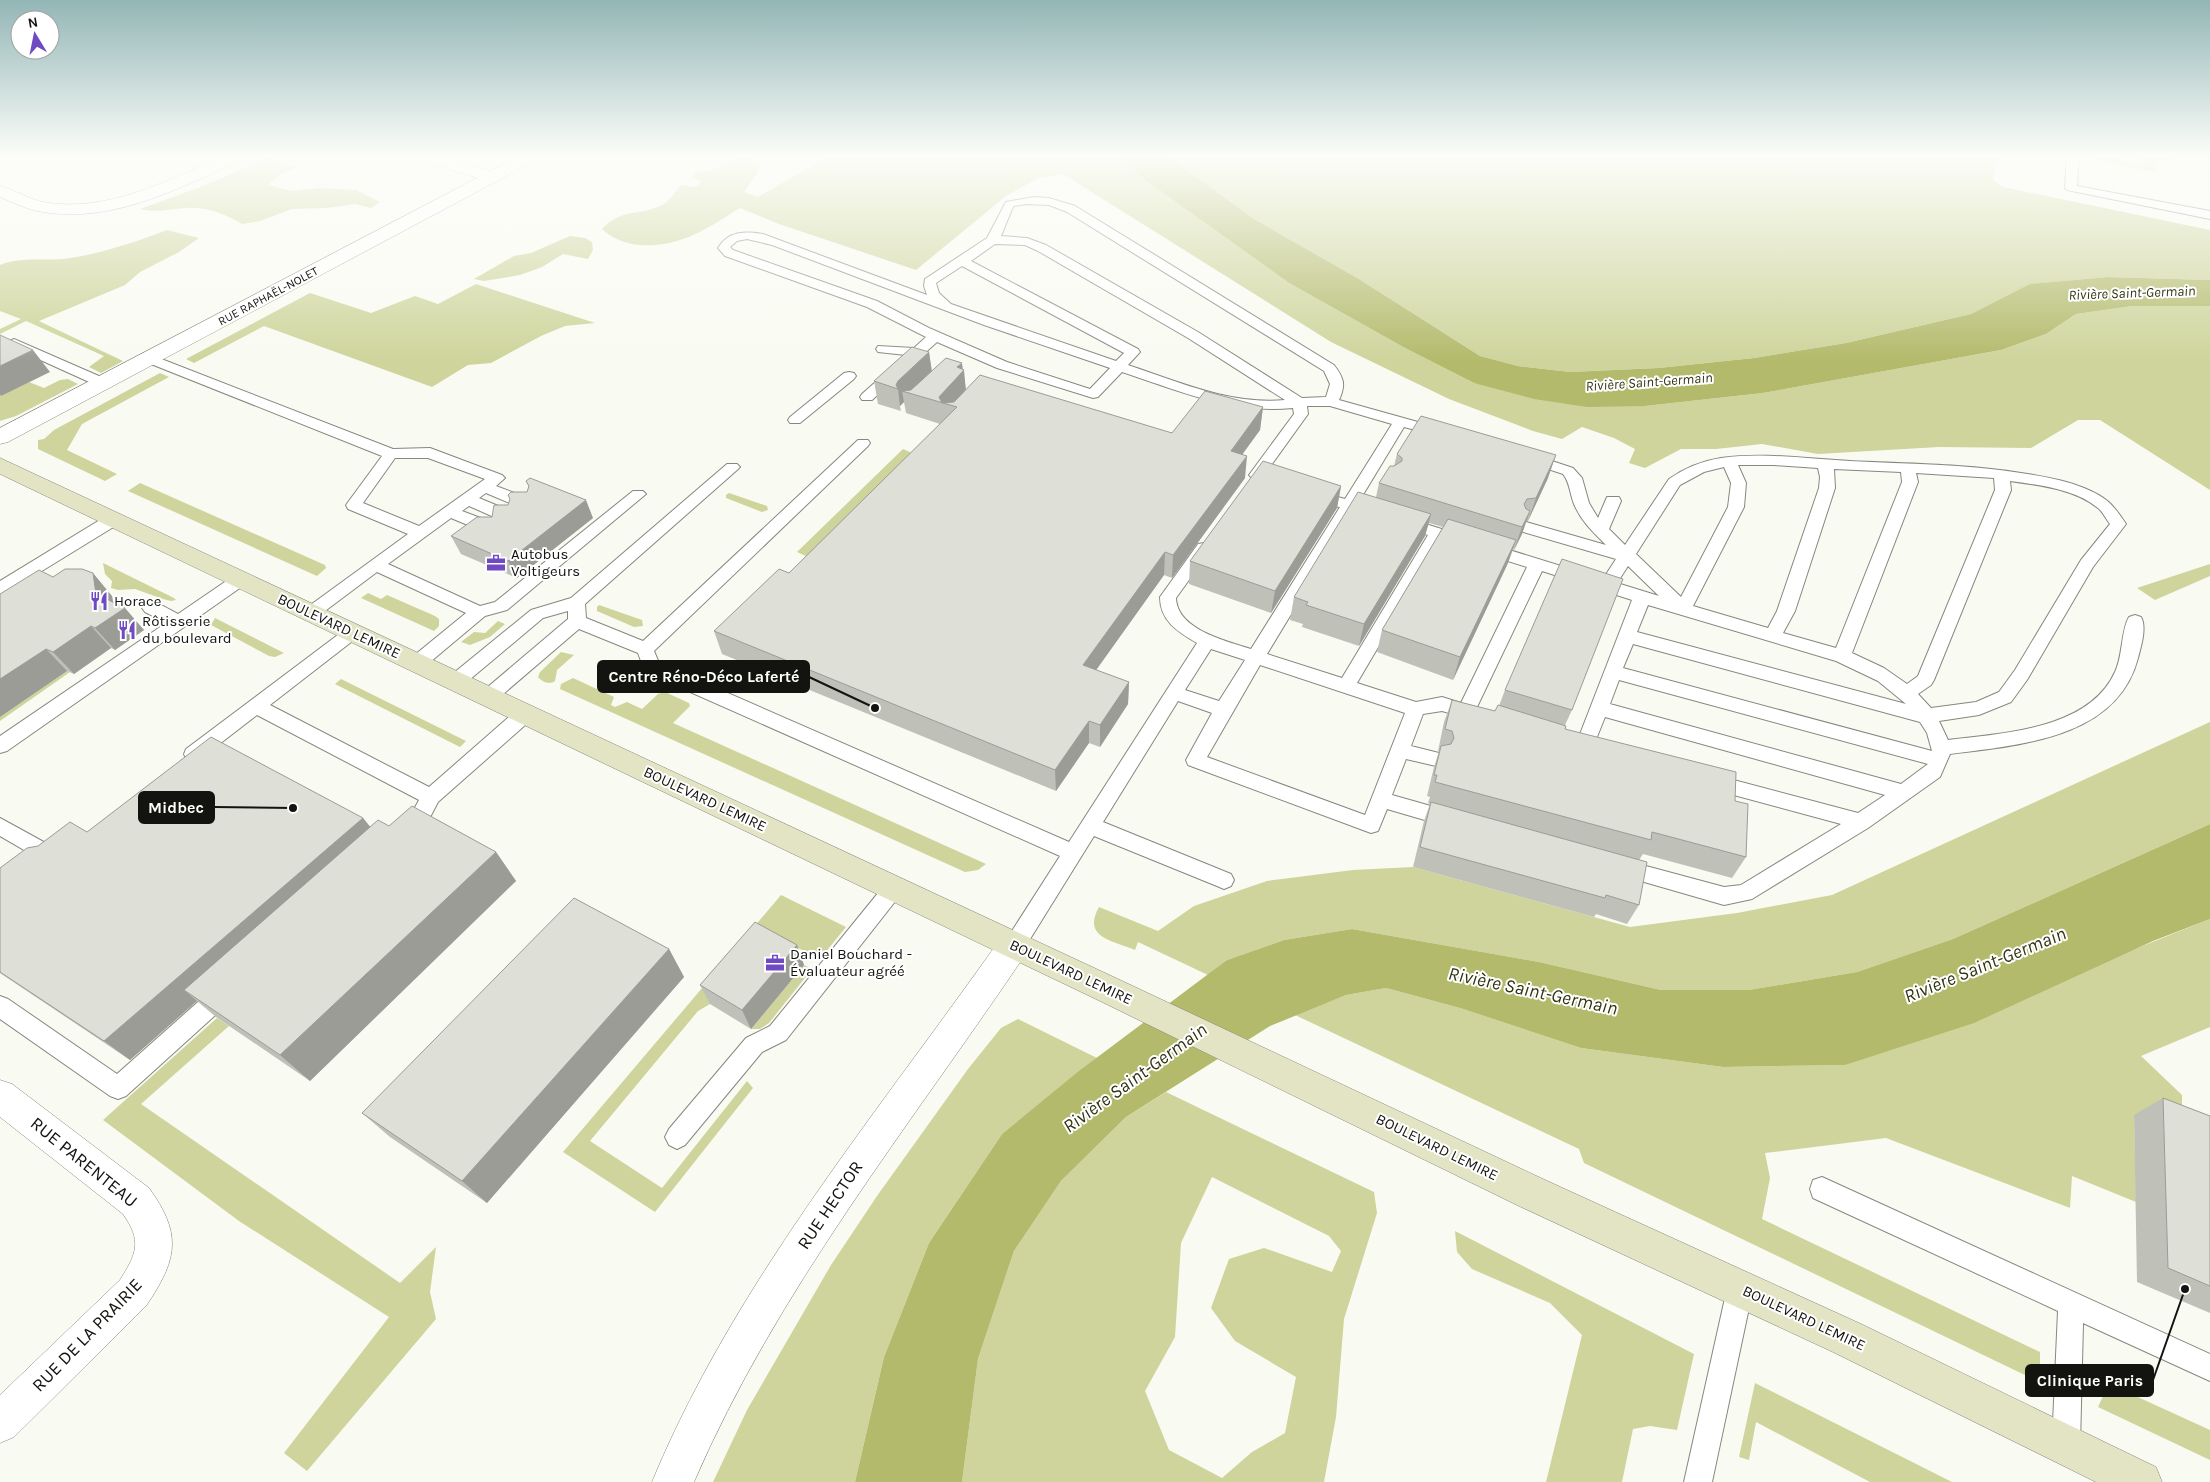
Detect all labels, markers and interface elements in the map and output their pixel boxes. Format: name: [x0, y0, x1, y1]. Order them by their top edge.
north arrow: [10, 10, 60, 60]
text: N: [26, 13, 39, 32]
street label: RUE RAPHAËL-NOLET: [216, 264, 320, 328]
water label: Rivière Saint-Germain: [2068, 282, 2196, 304]
water label: Rivière Saint-Germain: [1585, 369, 1713, 395]
place label: Autobus Voltigeurs: [511, 545, 580, 580]
office icon: Autobus Voltigeurs: [485, 552, 507, 574]
restaurant icon: Horace: [88, 590, 110, 612]
street label: BOULEVARD LEMIRE: [275, 590, 403, 662]
place label: Horace: [114, 592, 161, 610]
place label: Rôtisserie du boulevard: [142, 612, 232, 647]
restaurant icon: Rôtisserie du boulevard: [116, 619, 138, 641]
callout: Centre Réno-Déco Laferté: [598, 661, 809, 692]
text: Centre Réno-Déco Laferté: [608, 667, 800, 686]
street label: BOULEVARD LEMIRE: [641, 763, 769, 835]
callout: Midbec: [139, 792, 214, 823]
text: Midbec: [148, 798, 204, 817]
water label: Rivière Saint-Germain: [1901, 922, 2069, 1008]
street label: BOULEVARD LEMIRE: [1007, 936, 1135, 1008]
place label: Daniel Bouchard - Évaluateur agréé: [790, 945, 912, 980]
office icon: Daniel Bouchard - Évaluateur agréé: [764, 952, 786, 974]
water label: Rivière Saint-Germain: [1446, 962, 1620, 1020]
water label: Rivière Saint-Germain: [1059, 1018, 1211, 1138]
street label: BOULEVARD LEMIRE: [1373, 1110, 1501, 1184]
street label: RUE PARENTEAU: [26, 1112, 142, 1212]
street label: RUE HECTOR: [792, 1157, 868, 1253]
street label: RUE DE LA PRAIRIE: [27, 1274, 147, 1396]
street label: BOULEVARD LEMIRE: [1740, 1282, 1868, 1354]
callout: Clinique Paris: [2026, 1365, 2153, 1396]
text: Clinique Paris: [2037, 1371, 2143, 1390]

